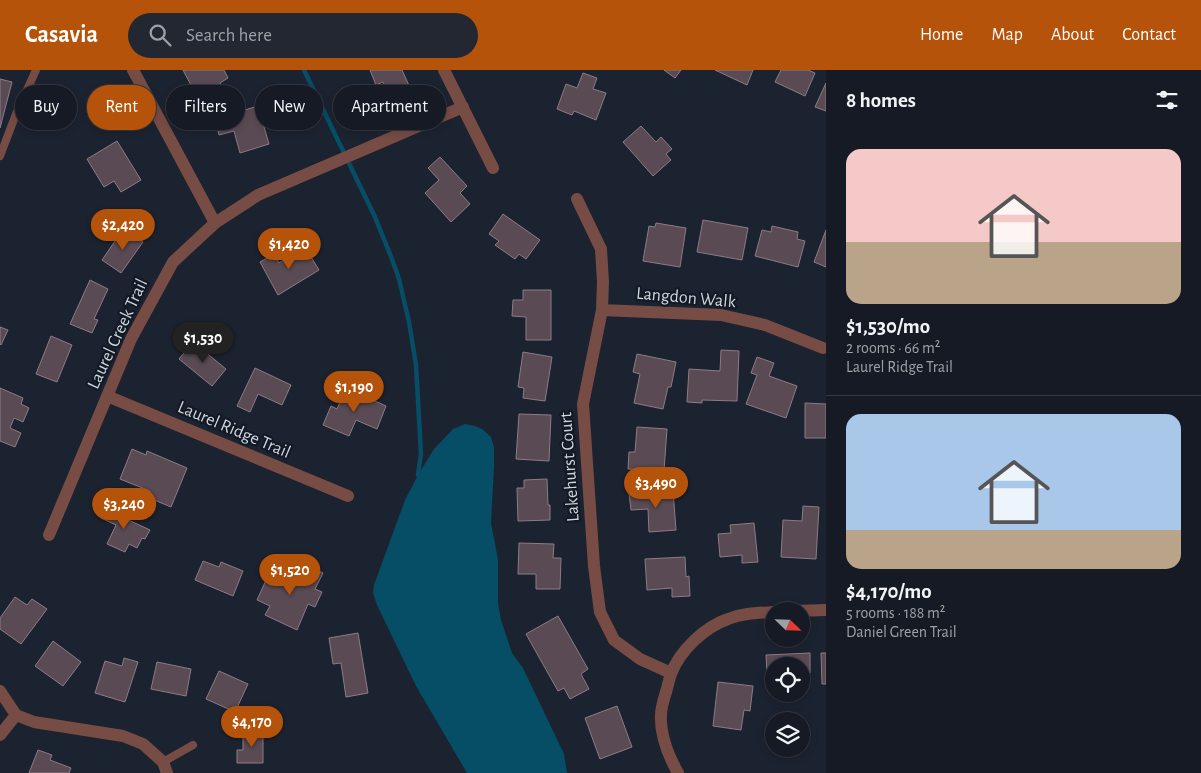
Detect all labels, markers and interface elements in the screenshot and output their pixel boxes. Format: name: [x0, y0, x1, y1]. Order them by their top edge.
search box: [128, 13, 478, 58]
icon: search: [146, 21, 174, 49]
text: Casavia: [25, 23, 98, 47]
text: Search here: [186, 26, 272, 45]
text: Home: [920, 26, 963, 44]
text: Map: [991, 26, 1023, 44]
text: About: [1051, 26, 1094, 44]
text: Contact: [1122, 26, 1176, 44]
chip: Buy: [15, 85, 77, 130]
chip: Rent: [87, 85, 156, 130]
chip: Filters: [166, 85, 245, 130]
chip: New: [255, 85, 323, 130]
chip: Apartment: [333, 85, 446, 130]
icon: filters: [1153, 86, 1181, 114]
text: 8 homes: [846, 90, 916, 111]
icon: home: [969, 181, 1059, 271]
pin: $2,420: [82, 208, 164, 251]
text: $2,420: [102, 217, 144, 233]
pin: $1,420: [248, 228, 330, 270]
text: $1,420: [269, 236, 309, 252]
street label: Laurel Creek Trail: [85, 276, 151, 392]
street label: Langdon Walk: [635, 285, 737, 311]
text: $1,530/mo: [846, 316, 930, 337]
pin: $1,530: [162, 322, 244, 364]
text: $1,530: [184, 330, 222, 346]
text: 2 rooms · 66 m²: [846, 340, 940, 356]
text: Laurel Ridge Trail: [846, 359, 953, 375]
pin: $1,190: [313, 370, 395, 413]
text: $1,190: [335, 379, 373, 395]
street label: Laurel Ridge Trail: [175, 398, 293, 462]
street label: Lakehurst Court: [557, 411, 583, 522]
icon: home: [969, 447, 1059, 537]
pin: $3,490: [615, 466, 697, 509]
text: $3,490: [635, 475, 677, 491]
pin: $3,240: [83, 488, 165, 530]
text: $3,240: [103, 496, 145, 512]
pin: $1,520: [249, 554, 331, 596]
text: $1,520: [270, 562, 310, 578]
text: $4,170/mo: [846, 581, 932, 602]
north arrow: [765, 602, 810, 648]
map controls: [765, 602, 810, 757]
text: 5 rooms · 188 m²: [846, 605, 945, 621]
text: Daniel Green Trail: [846, 624, 957, 640]
button: locate: [765, 657, 810, 702]
pin: $4,170: [211, 706, 293, 748]
button: layers: [765, 712, 810, 757]
text: $4,170: [232, 714, 272, 730]

